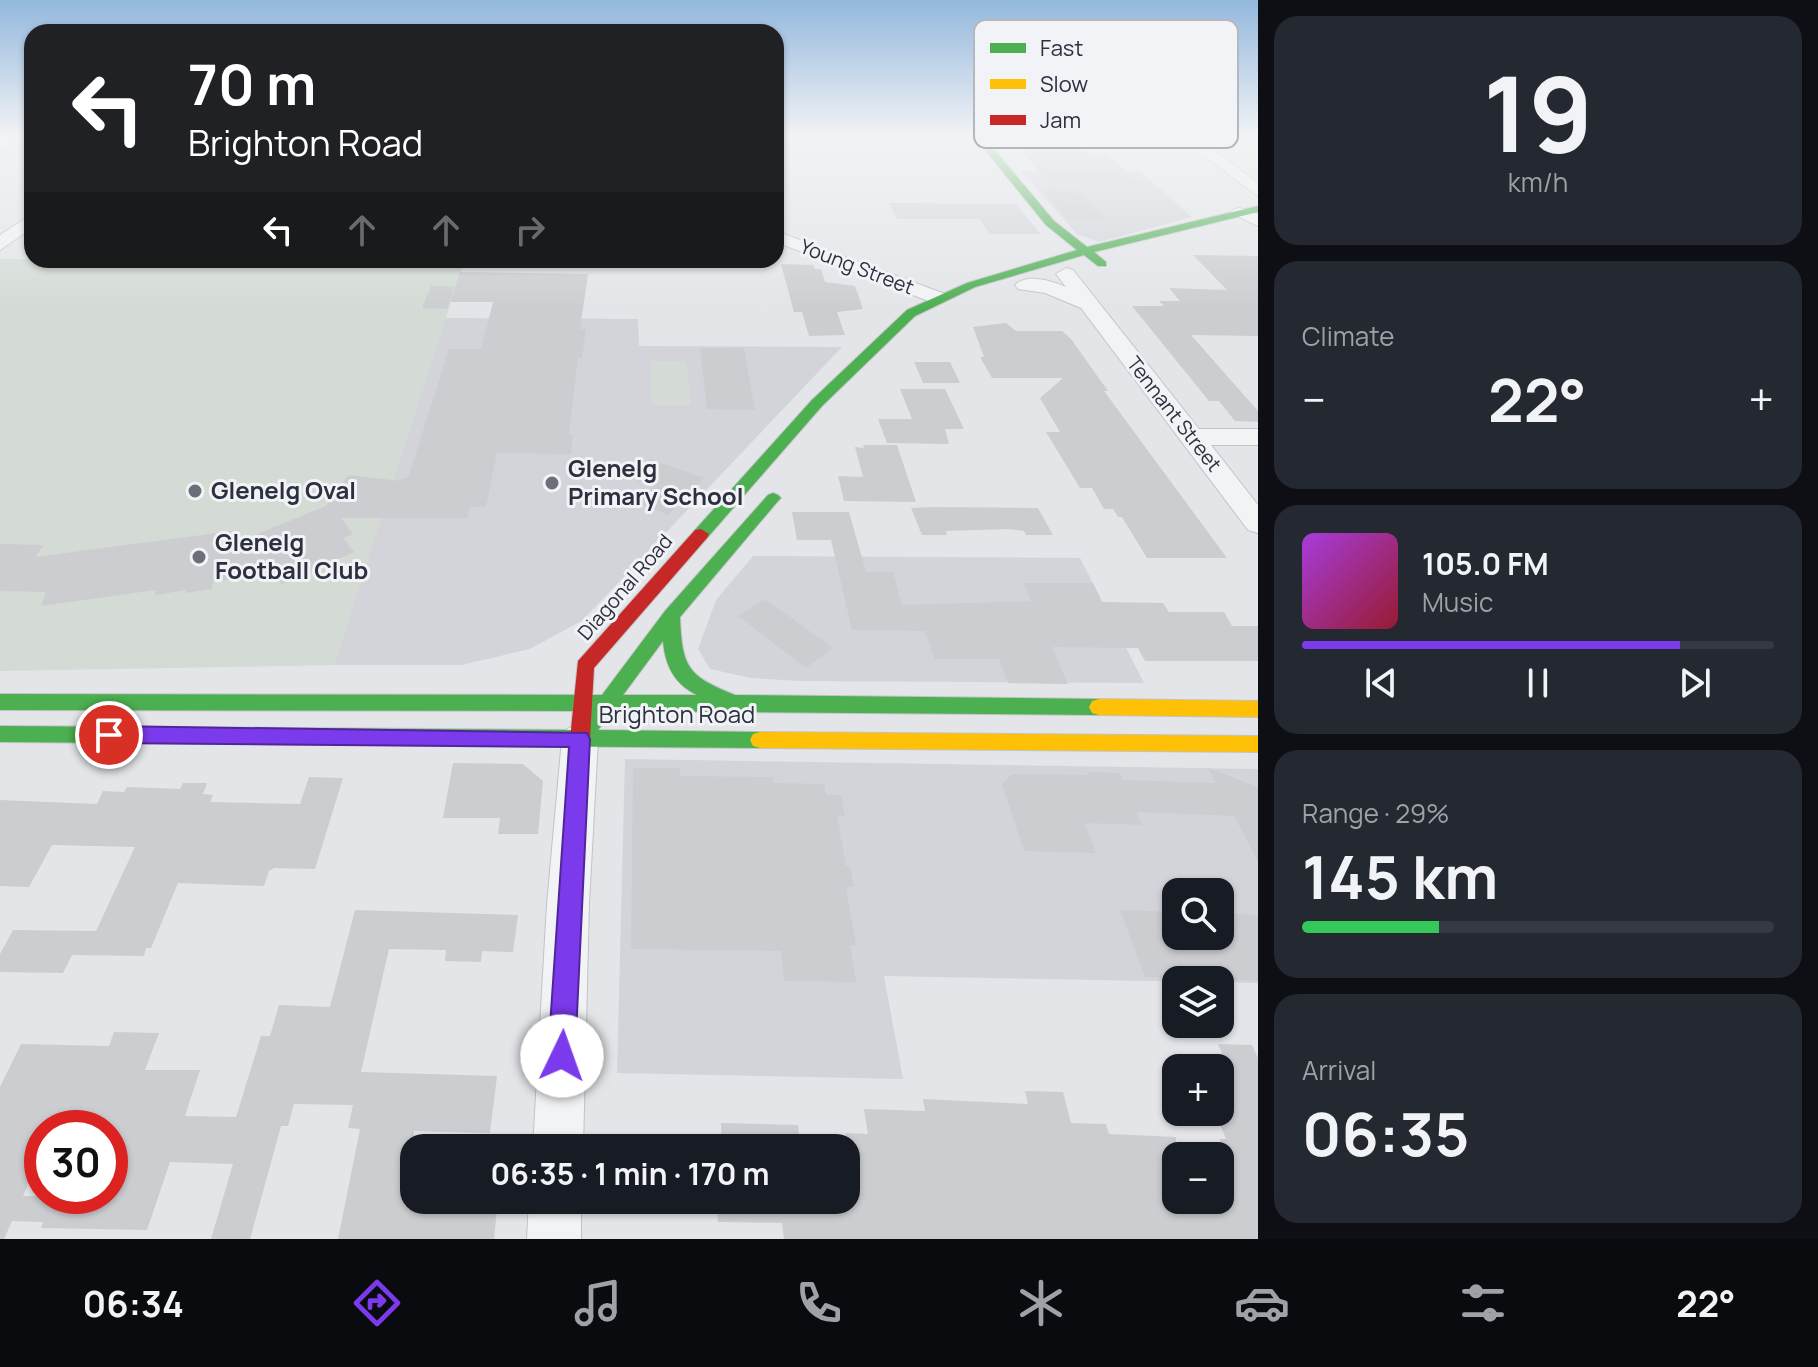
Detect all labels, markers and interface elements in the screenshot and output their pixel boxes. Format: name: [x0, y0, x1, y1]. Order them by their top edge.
legend: [974, 20, 1238, 148]
text: Fast: [1040, 33, 1083, 63]
text: 19: [1483, 41, 1593, 183]
text: 70 m: [188, 45, 316, 122]
icon: left: [56, 56, 160, 160]
text: Slow: [1040, 69, 1088, 99]
text: Jam: [1040, 105, 1081, 135]
text: Brighton Road: [188, 118, 423, 167]
text: km/h: [1508, 164, 1568, 200]
icon: left: [256, 208, 300, 252]
icon: ahead: [340, 208, 384, 252]
icon: ahead: [424, 208, 468, 252]
icon: right: [508, 208, 552, 252]
street label: Young Street: [796, 232, 918, 301]
text: Climate: [1302, 318, 1394, 354]
street label: Tennant Street: [1121, 351, 1228, 477]
text: 22°: [1488, 358, 1586, 440]
text: −: [1302, 369, 1326, 429]
text: +: [1749, 369, 1774, 429]
place label: Glenelg Primary School: [568, 451, 743, 512]
place label: Glenelg Oval: [211, 473, 356, 506]
marker: Glenelg Primary School: [543, 474, 561, 492]
marker: Glenelg Oval: [186, 482, 204, 500]
place label: Glenelg Football Club: [215, 525, 368, 586]
street label: Diagonal Road: [571, 528, 678, 645]
text: 105.0 FM: [1422, 543, 1549, 584]
marker: Glenelg Football Club: [190, 548, 208, 566]
text: Music: [1422, 584, 1493, 620]
icon: previous: [1359, 661, 1403, 705]
icon: pause: [1516, 661, 1560, 705]
icon: next: [1673, 661, 1717, 705]
street label: Brighton Road: [599, 697, 755, 730]
pin: [75, 701, 143, 769]
icon: arrive: [87, 713, 131, 757]
text: Range · 29%: [1302, 795, 1450, 831]
text: 145 km: [1302, 835, 1498, 917]
map controls: [1162, 878, 1234, 1214]
button: search: [1162, 878, 1234, 950]
button: layers: [1162, 966, 1234, 1038]
position arrow: [520, 1014, 604, 1098]
text: Arrival: [1302, 1052, 1376, 1088]
button: +: [1162, 1054, 1234, 1126]
text: 06:35: [1302, 1092, 1469, 1174]
speed limit sign: 30: [24, 1110, 128, 1214]
button: −: [1162, 1142, 1234, 1214]
text: 06:35 · 1 min · 170 m: [491, 1153, 769, 1194]
icon: directions: [349, 1275, 405, 1331]
icon: music: [570, 1275, 626, 1331]
icon: phone: [791, 1275, 847, 1331]
icon: climate: [1013, 1275, 1069, 1331]
icon: car: [1234, 1275, 1290, 1331]
icon: filters: [1455, 1275, 1511, 1331]
text: 06:34: [83, 1279, 184, 1328]
text: 22°: [1676, 1279, 1735, 1328]

